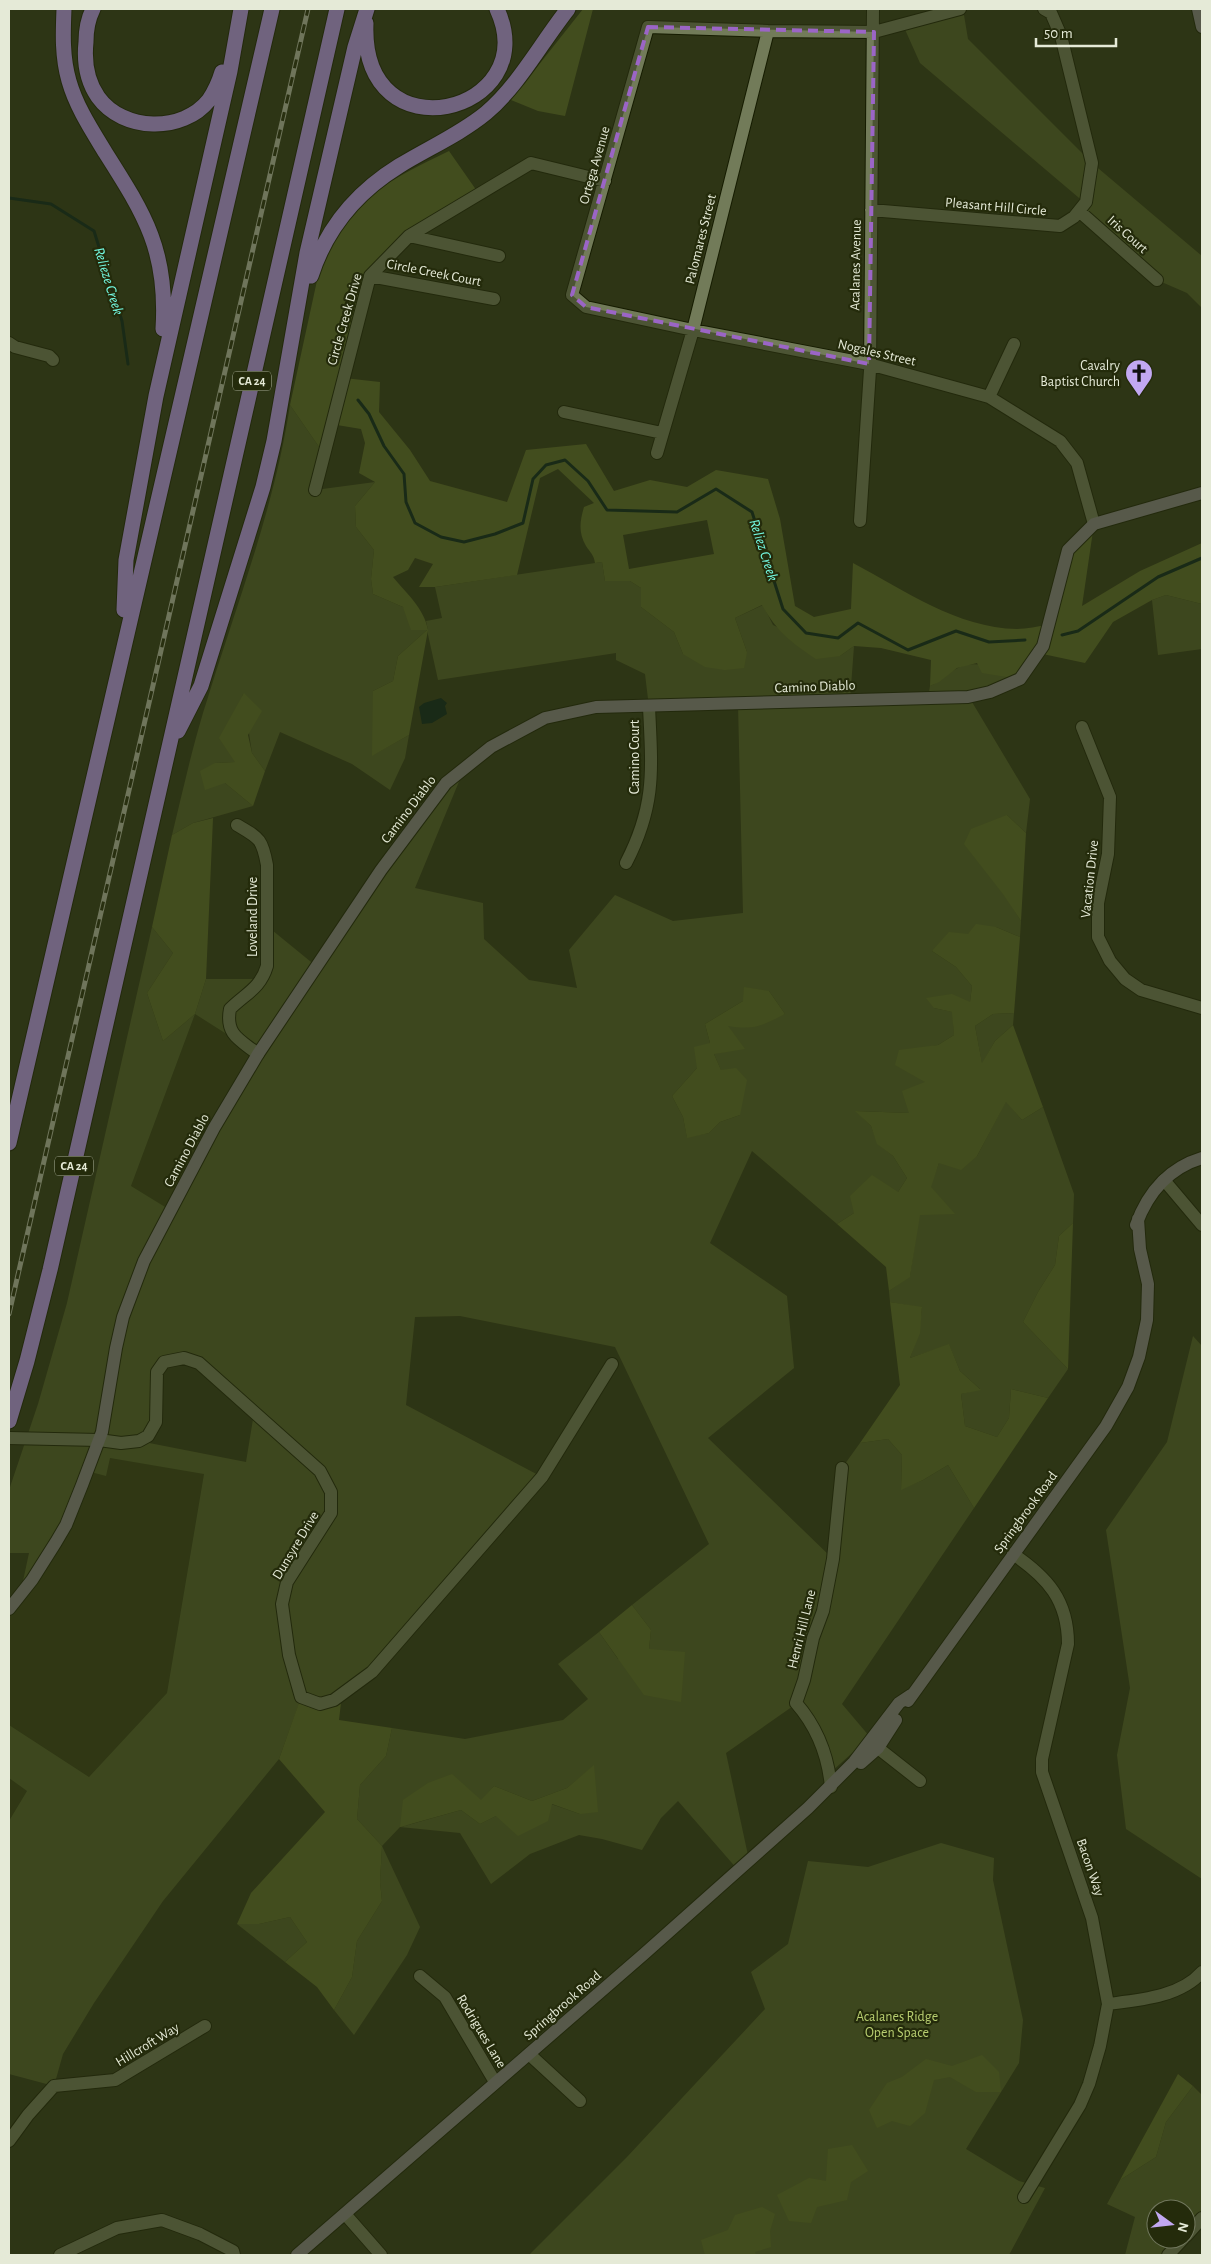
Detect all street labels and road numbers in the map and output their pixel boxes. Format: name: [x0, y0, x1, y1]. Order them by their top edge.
street label: Ortega Avenue: [577, 125, 613, 206]
street label: Palomares Street: [683, 192, 719, 286]
street label: Pleasant Hill Circle: [945, 196, 1047, 218]
street label: Iris Court: [1104, 213, 1151, 257]
street label: Acalanes Avenue: [848, 219, 864, 311]
street label: Circle Creek Court: [385, 257, 483, 289]
street label: Circle Creek Drive: [325, 272, 365, 367]
street label: Nogales Street: [836, 337, 918, 369]
road number: CA 24: [233, 372, 271, 391]
street label: Camino Diablo: [774, 679, 856, 695]
street label: Camino Court: [628, 719, 642, 794]
street label: Camino Diablo: [379, 773, 439, 846]
street label: Vacation Drive: [1079, 839, 1101, 919]
street label: Loveland Drive: [246, 877, 260, 957]
street label: Camino Diablo: [162, 1111, 212, 1190]
road number: CA 24: [55, 1156, 93, 1176]
street label: Springbrook Road: [992, 1469, 1060, 1556]
street label: Dunsyre Drive: [270, 1509, 322, 1582]
street label: Henri Hill Lane: [785, 1588, 819, 1670]
street label: Bacon Way: [1074, 1837, 1106, 1898]
street label: Springbrook Road: [521, 1969, 604, 2043]
street label: Rodrigues Lane: [454, 1992, 509, 2071]
street label: Hillcroft Way: [113, 2020, 182, 2069]

